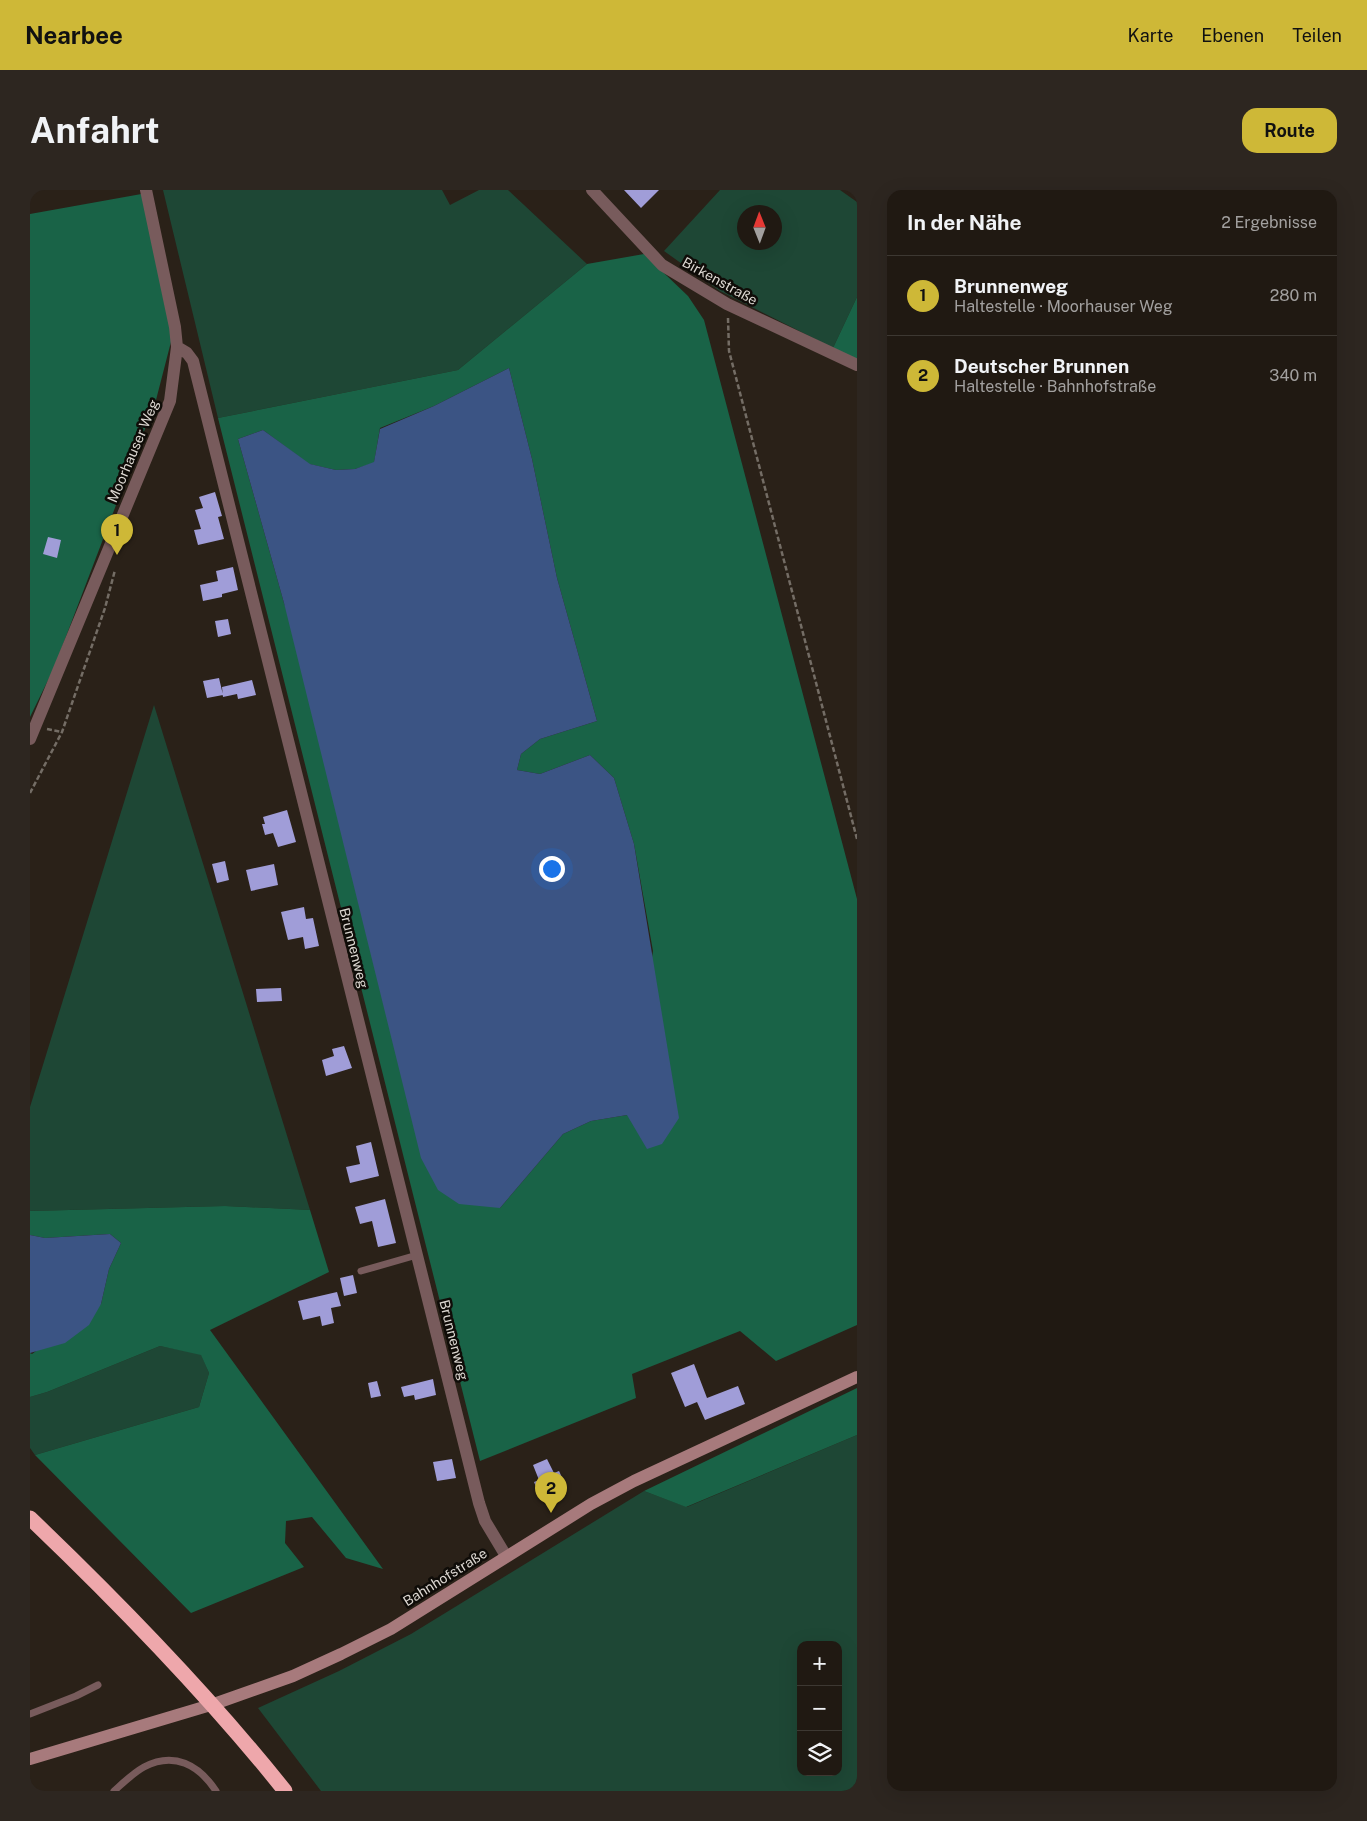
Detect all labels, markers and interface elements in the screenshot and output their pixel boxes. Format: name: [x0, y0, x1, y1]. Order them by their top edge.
text: Nearbee: [25, 21, 123, 49]
text: Karte: [1128, 25, 1173, 46]
text: Ebenen: [1201, 25, 1264, 46]
text: Teilen: [1292, 25, 1342, 46]
button: Route: [1242, 108, 1337, 153]
text: Anfahrt: [30, 110, 160, 151]
north arrow: [737, 205, 782, 250]
text: In der Nähe: [907, 210, 1022, 235]
text: 2 Ergebnisse: [1221, 213, 1317, 232]
street label: Birkenstraße: [680, 254, 760, 308]
text: Brunnenweg: [954, 275, 1068, 297]
text: 1: [920, 286, 926, 305]
text: 280 m: [1270, 286, 1317, 305]
text: Haltestelle · Moorhauser Weg: [954, 297, 1173, 316]
text: Deutscher Brunnen: [954, 355, 1129, 377]
text: 2: [918, 366, 928, 385]
text: 340 m: [1269, 366, 1317, 385]
text: Haltestelle · Bahnhofstraße: [954, 377, 1156, 396]
street label: Moorhauser Weg: [104, 397, 162, 505]
pin: 1: [101, 514, 133, 555]
your location: [539, 856, 565, 882]
street label: Brunnenweg: [336, 906, 372, 990]
street label: Brunnenweg: [436, 1298, 472, 1382]
pin: 2: [535, 1472, 567, 1513]
street label: Bahnhofstraße: [400, 1545, 490, 1609]
map controls: [797, 1641, 842, 1776]
button: +: [797, 1641, 842, 1686]
button: −: [797, 1686, 842, 1731]
button: layers: [797, 1731, 842, 1776]

